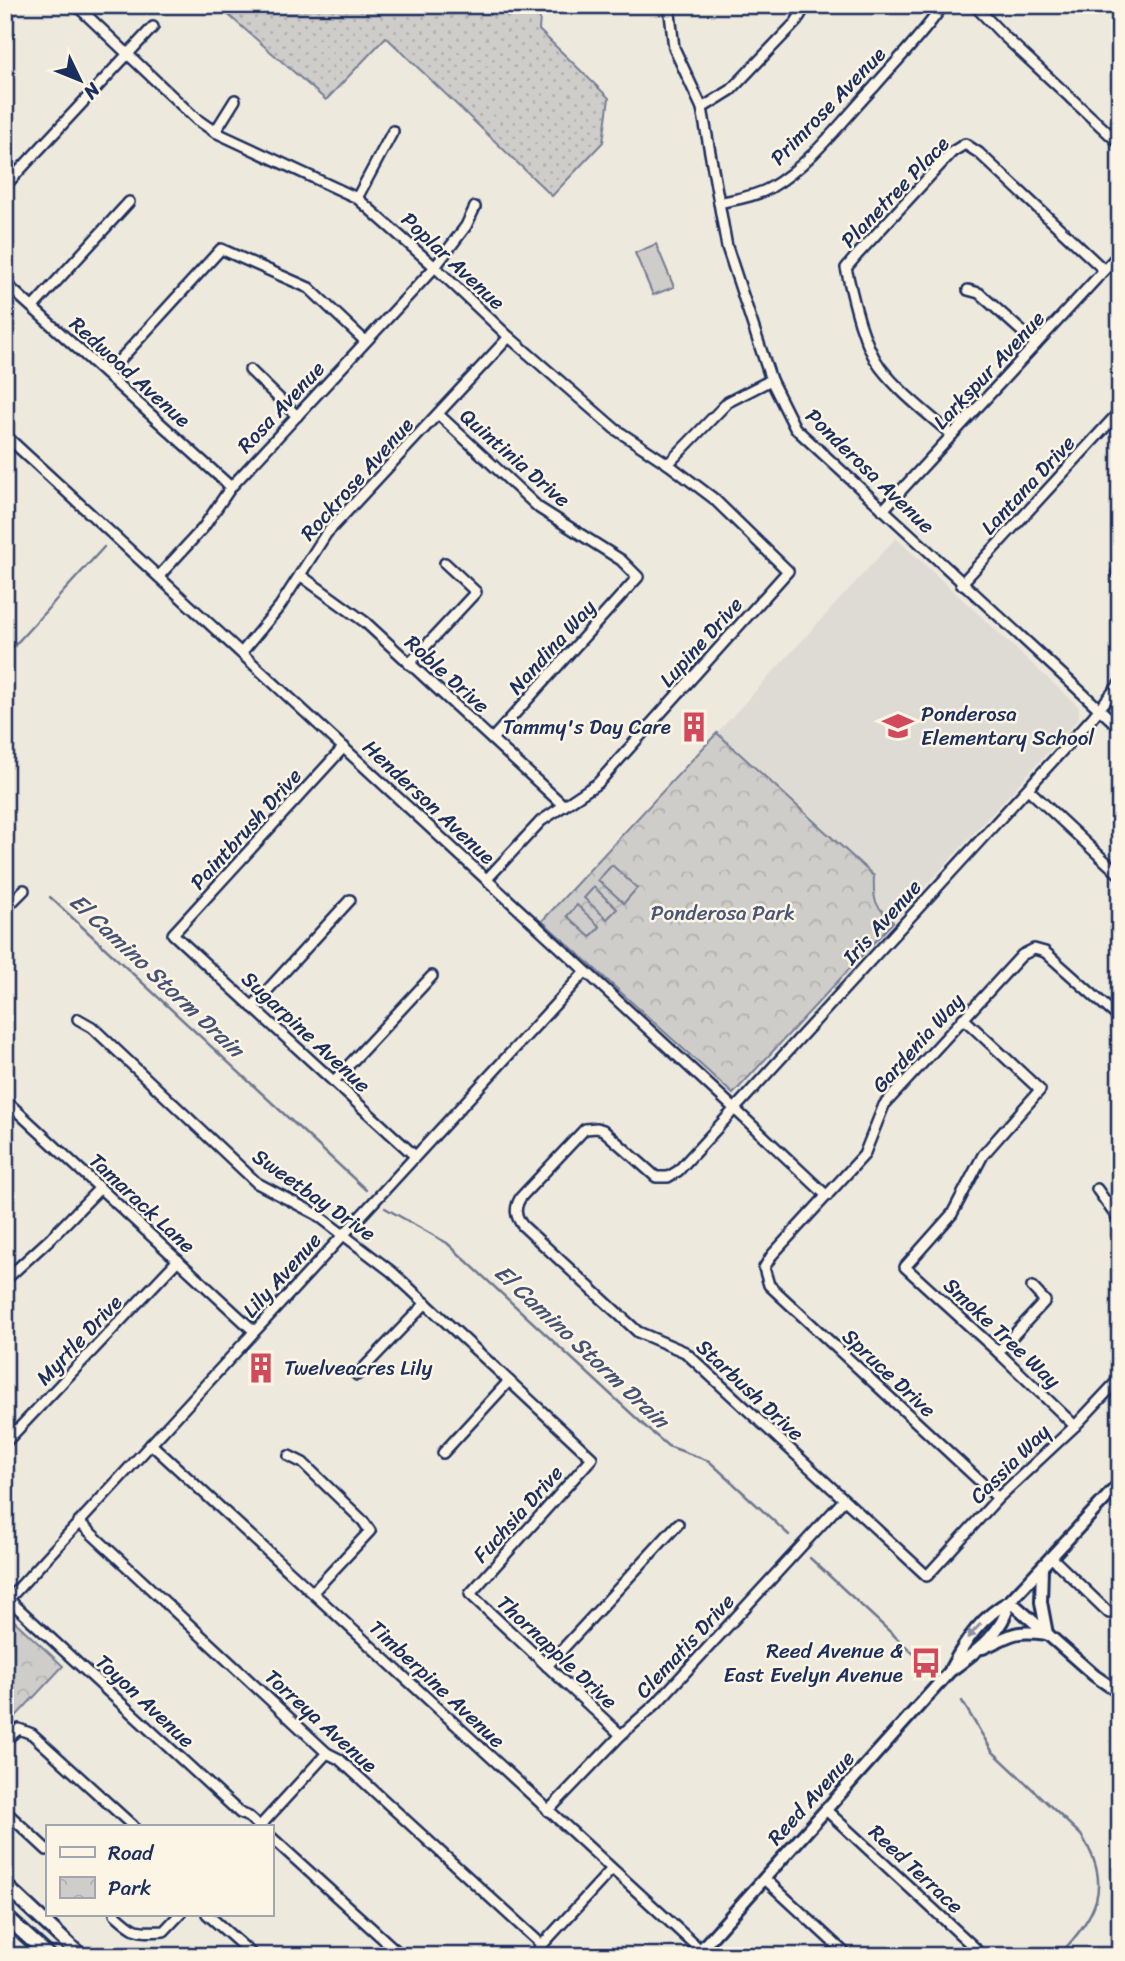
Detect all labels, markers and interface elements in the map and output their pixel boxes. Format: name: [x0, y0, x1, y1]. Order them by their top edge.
street label: Primrose Avenue: [761, 37, 895, 175]
north arrow: [46, 46, 116, 116]
text: N: [75, 74, 109, 108]
street label: Planetree Place: [831, 127, 959, 257]
street label: Poplar Avenue: [392, 202, 514, 320]
street label: Larkspur Avenue: [923, 301, 1055, 439]
street label: Redwood Avenue: [60, 306, 200, 438]
street label: Rosa Avenue: [227, 351, 335, 462]
street label: Quintinia Drive: [451, 398, 580, 518]
street label: Ponderosa Avenue: [796, 399, 944, 544]
street label: Rockrose Avenue: [290, 408, 424, 550]
street label: Lantana Drive: [971, 426, 1085, 544]
street label: Lupine Drive: [649, 587, 753, 696]
street label: Nandina Way: [498, 590, 606, 704]
street label: Roble Drive: [395, 625, 499, 723]
place label: Ponderosa Elementary School: [921, 695, 1095, 757]
place label: Tammy's Day Care: [503, 708, 671, 746]
school or university icon: Ponderosa Elementary School: [881, 709, 915, 743]
building icon: Tammy's Day Care: [677, 710, 711, 744]
street label: Henderson Avenue: [353, 730, 505, 874]
street label: Paintbrush Drive: [180, 759, 312, 899]
street label: Iris Avenue: [832, 870, 932, 975]
water label: El Camino Storm Drain: [59, 883, 256, 1070]
park label: Ponderosa Park: [651, 894, 795, 932]
street label: Sugarpine Avenue: [232, 961, 380, 1103]
street label: Gardenia Way: [862, 984, 974, 1102]
street label: Sweetbay Drive: [244, 1138, 384, 1252]
street label: Tamarack Lane: [79, 1143, 205, 1263]
street label: Lily Avenue: [233, 1223, 332, 1327]
water label: El Camino Storm Drain: [484, 1254, 681, 1441]
street label: Smoke Tree Way: [934, 1268, 1070, 1398]
street label: Myrtle Drive: [26, 1285, 132, 1395]
street label: Spruce Drive: [833, 1319, 945, 1427]
street label: Starbush Drive: [687, 1329, 813, 1451]
place label: Twelveacres Lily: [284, 1349, 433, 1387]
building icon: Twelveacres Lily: [244, 1351, 278, 1385]
street label: Cassia Way: [960, 1414, 1060, 1514]
street label: Fuchsia Drive: [463, 1456, 573, 1572]
street label: Clematis Drive: [626, 1584, 745, 1708]
street label: Thornapple Drive: [487, 1585, 627, 1719]
street label: Timberpine Avenue: [360, 1610, 515, 1758]
one-way arrow: [967, 1622, 983, 1639]
place label: Reed Avenue & East Evelyn Avenue: [724, 1632, 903, 1694]
street label: Toyon Avenue: [86, 1644, 204, 1758]
bus stop icon: Reed Avenue & East Evelyn Avenue: [909, 1646, 943, 1680]
street label: Torreya Avenue: [255, 1659, 387, 1783]
street label: Reed Avenue: [757, 1741, 865, 1855]
street label: Reed Terrace: [859, 1814, 973, 1924]
legend: [46, 1825, 273, 1916]
text: Road: [108, 1834, 155, 1872]
text: Park: [108, 1869, 151, 1907]

